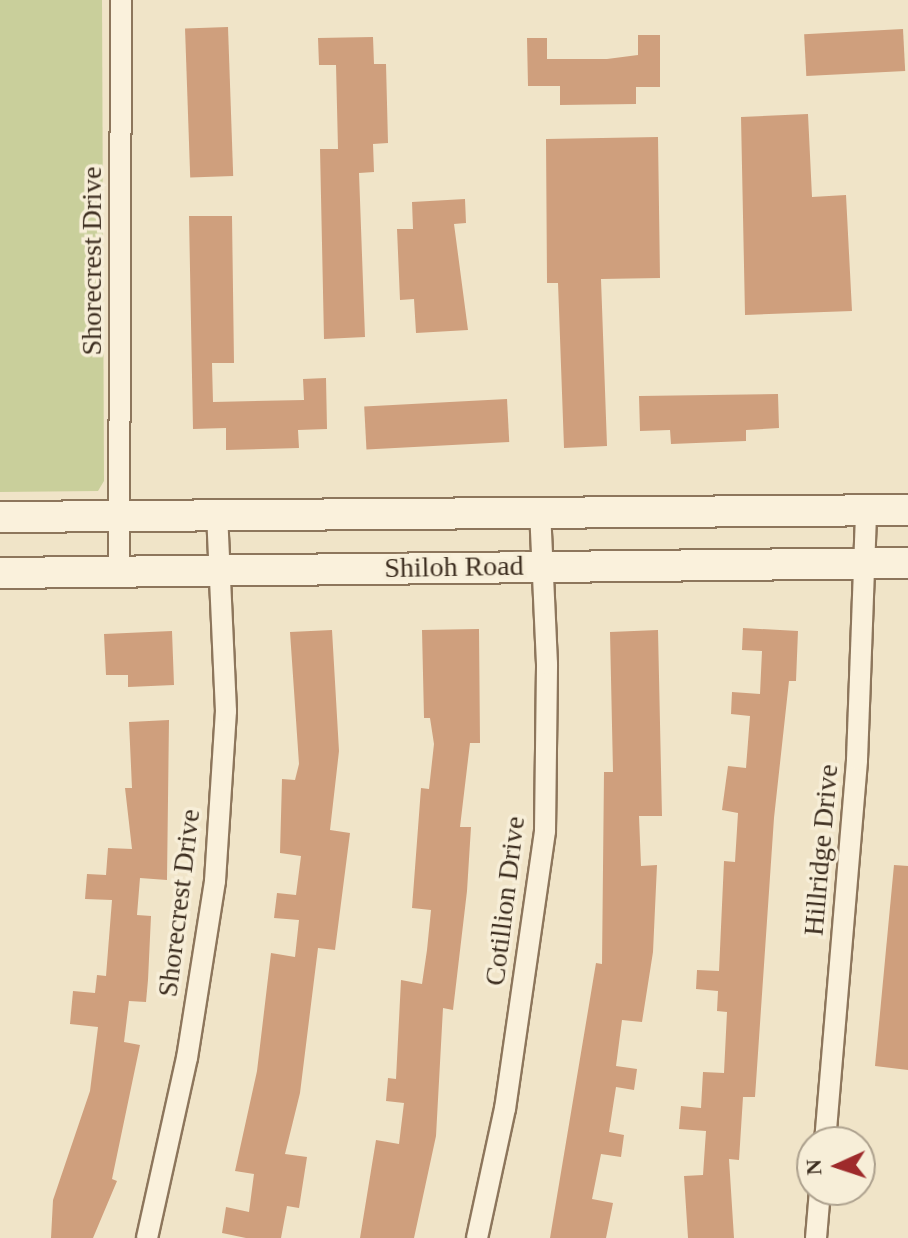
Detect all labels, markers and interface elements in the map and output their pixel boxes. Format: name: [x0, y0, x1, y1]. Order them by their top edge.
street label: Shorecrest Drive: [75, 167, 109, 355]
street label: Shiloh Road: [384, 549, 524, 585]
street label: Hillridge Drive: [797, 763, 845, 937]
street label: Shorecrest Drive: [151, 807, 207, 999]
street label: Cotillion Drive: [478, 814, 532, 988]
north arrow: [796, 1126, 876, 1206]
text: N: [801, 1159, 826, 1176]

